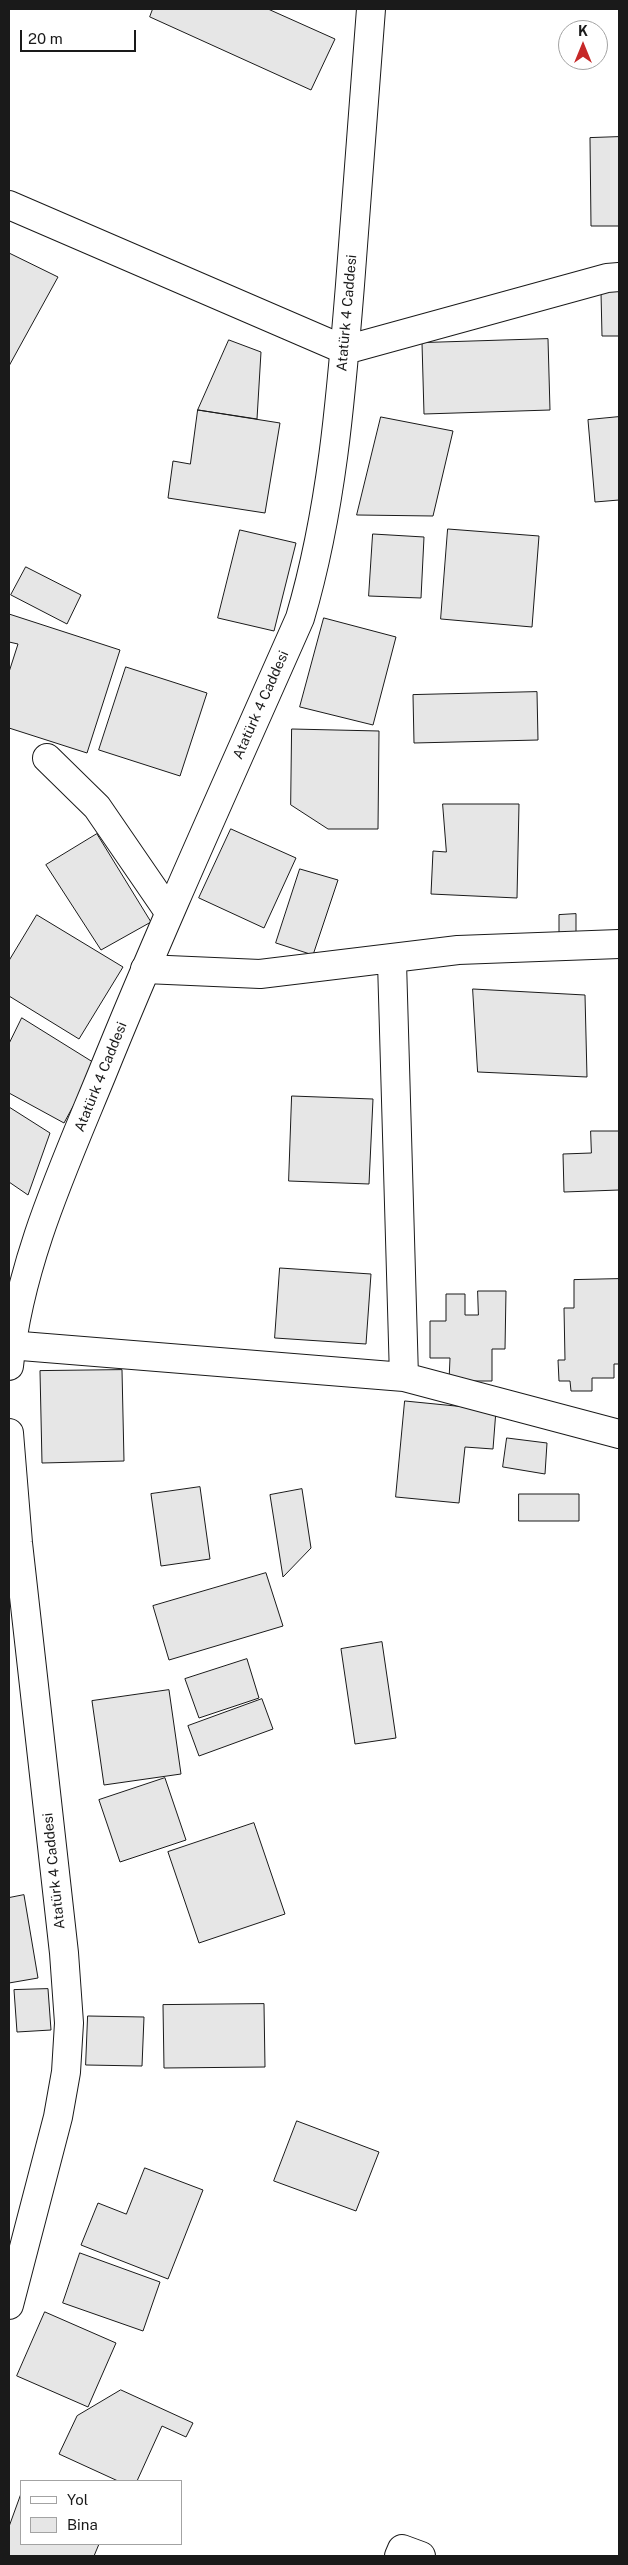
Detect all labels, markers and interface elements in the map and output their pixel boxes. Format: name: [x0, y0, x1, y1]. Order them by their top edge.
scale bar: [22, 20, 139, 52]
north arrow: [558, 20, 608, 70]
text: K: [578, 23, 588, 39]
text: 20 m: [28, 30, 63, 47]
street label: Atatürk 4 Caddesi: [334, 254, 360, 372]
street label: Atatürk 4 Caddesi: [230, 648, 292, 762]
street label: Atatürk 4 Caddesi: [71, 1020, 131, 1134]
street label: Atatürk 4 Caddesi: [40, 1812, 68, 1930]
legend: [20, 2480, 182, 2545]
text: Yol: [67, 2491, 88, 2508]
text: Bina: [67, 2516, 98, 2533]

